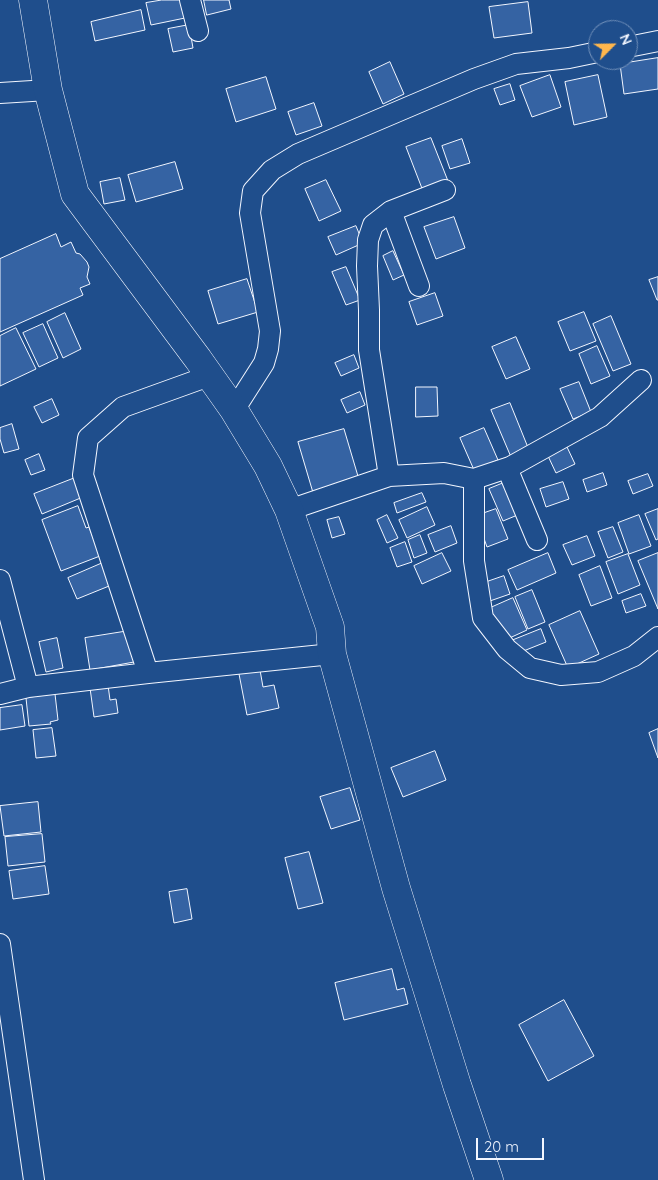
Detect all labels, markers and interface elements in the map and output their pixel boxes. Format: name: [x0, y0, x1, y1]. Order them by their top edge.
north arrow: [588, 20, 638, 70]
text: N: [616, 31, 636, 48]
scale bar: [478, 1128, 546, 1160]
text: 20 m: [484, 1137, 519, 1156]

